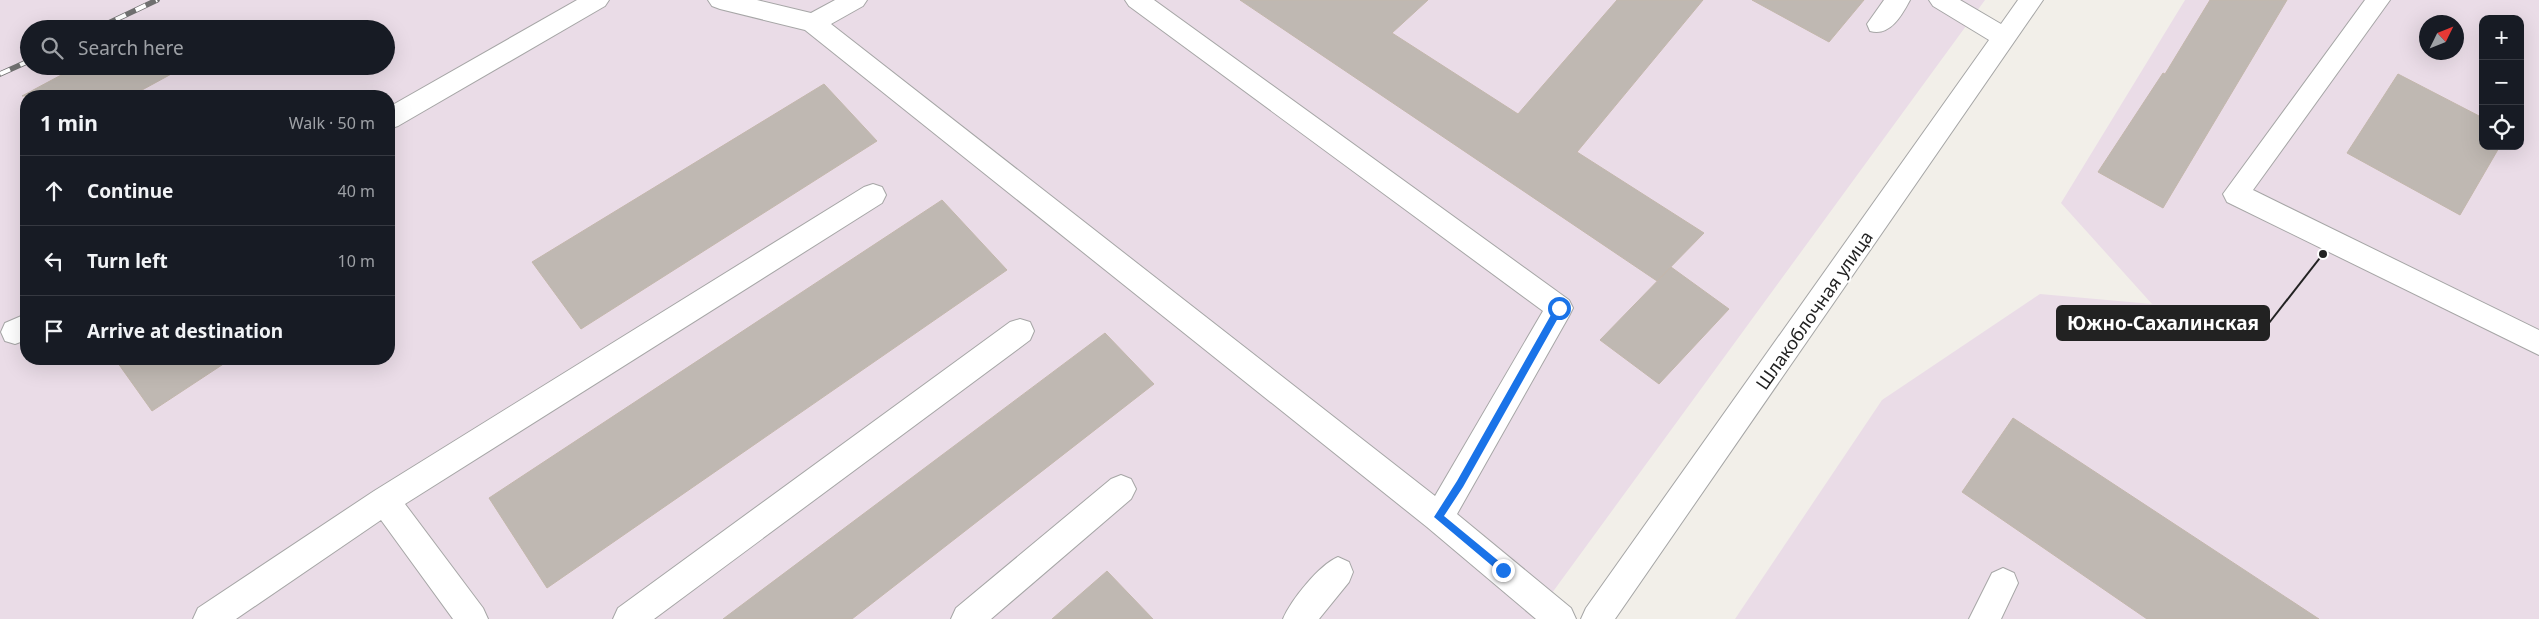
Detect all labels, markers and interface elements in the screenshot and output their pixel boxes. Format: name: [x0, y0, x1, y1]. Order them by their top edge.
north arrow: [2419, 15, 2464, 60]
map controls: [2479, 15, 2524, 150]
button: +: [2479, 15, 2524, 60]
search box: [20, 20, 395, 75]
icon: search: [38, 34, 66, 62]
text: Search here: [78, 35, 184, 61]
button: −: [2479, 60, 2524, 105]
button: locate: [2479, 105, 2524, 150]
text: 1 min: [40, 109, 98, 137]
text: Walk · 50 m: [289, 112, 375, 134]
icon: ahead: [40, 177, 68, 205]
text: Continue: [87, 178, 173, 204]
text: 40 m: [338, 180, 375, 202]
street label: Шлакоблочная улица: [1750, 226, 1878, 394]
icon: left: [40, 247, 68, 275]
text: Turn left: [87, 248, 168, 274]
text: 10 m: [338, 250, 375, 272]
route start: [1548, 297, 1571, 320]
callout: Южно-Сахалинская: [2057, 306, 2269, 340]
text: Южно-Сахалинская: [2067, 310, 2259, 336]
icon: arrive: [40, 317, 68, 345]
text: Arrive at destination: [87, 318, 283, 344]
route end: [1492, 559, 1515, 582]

